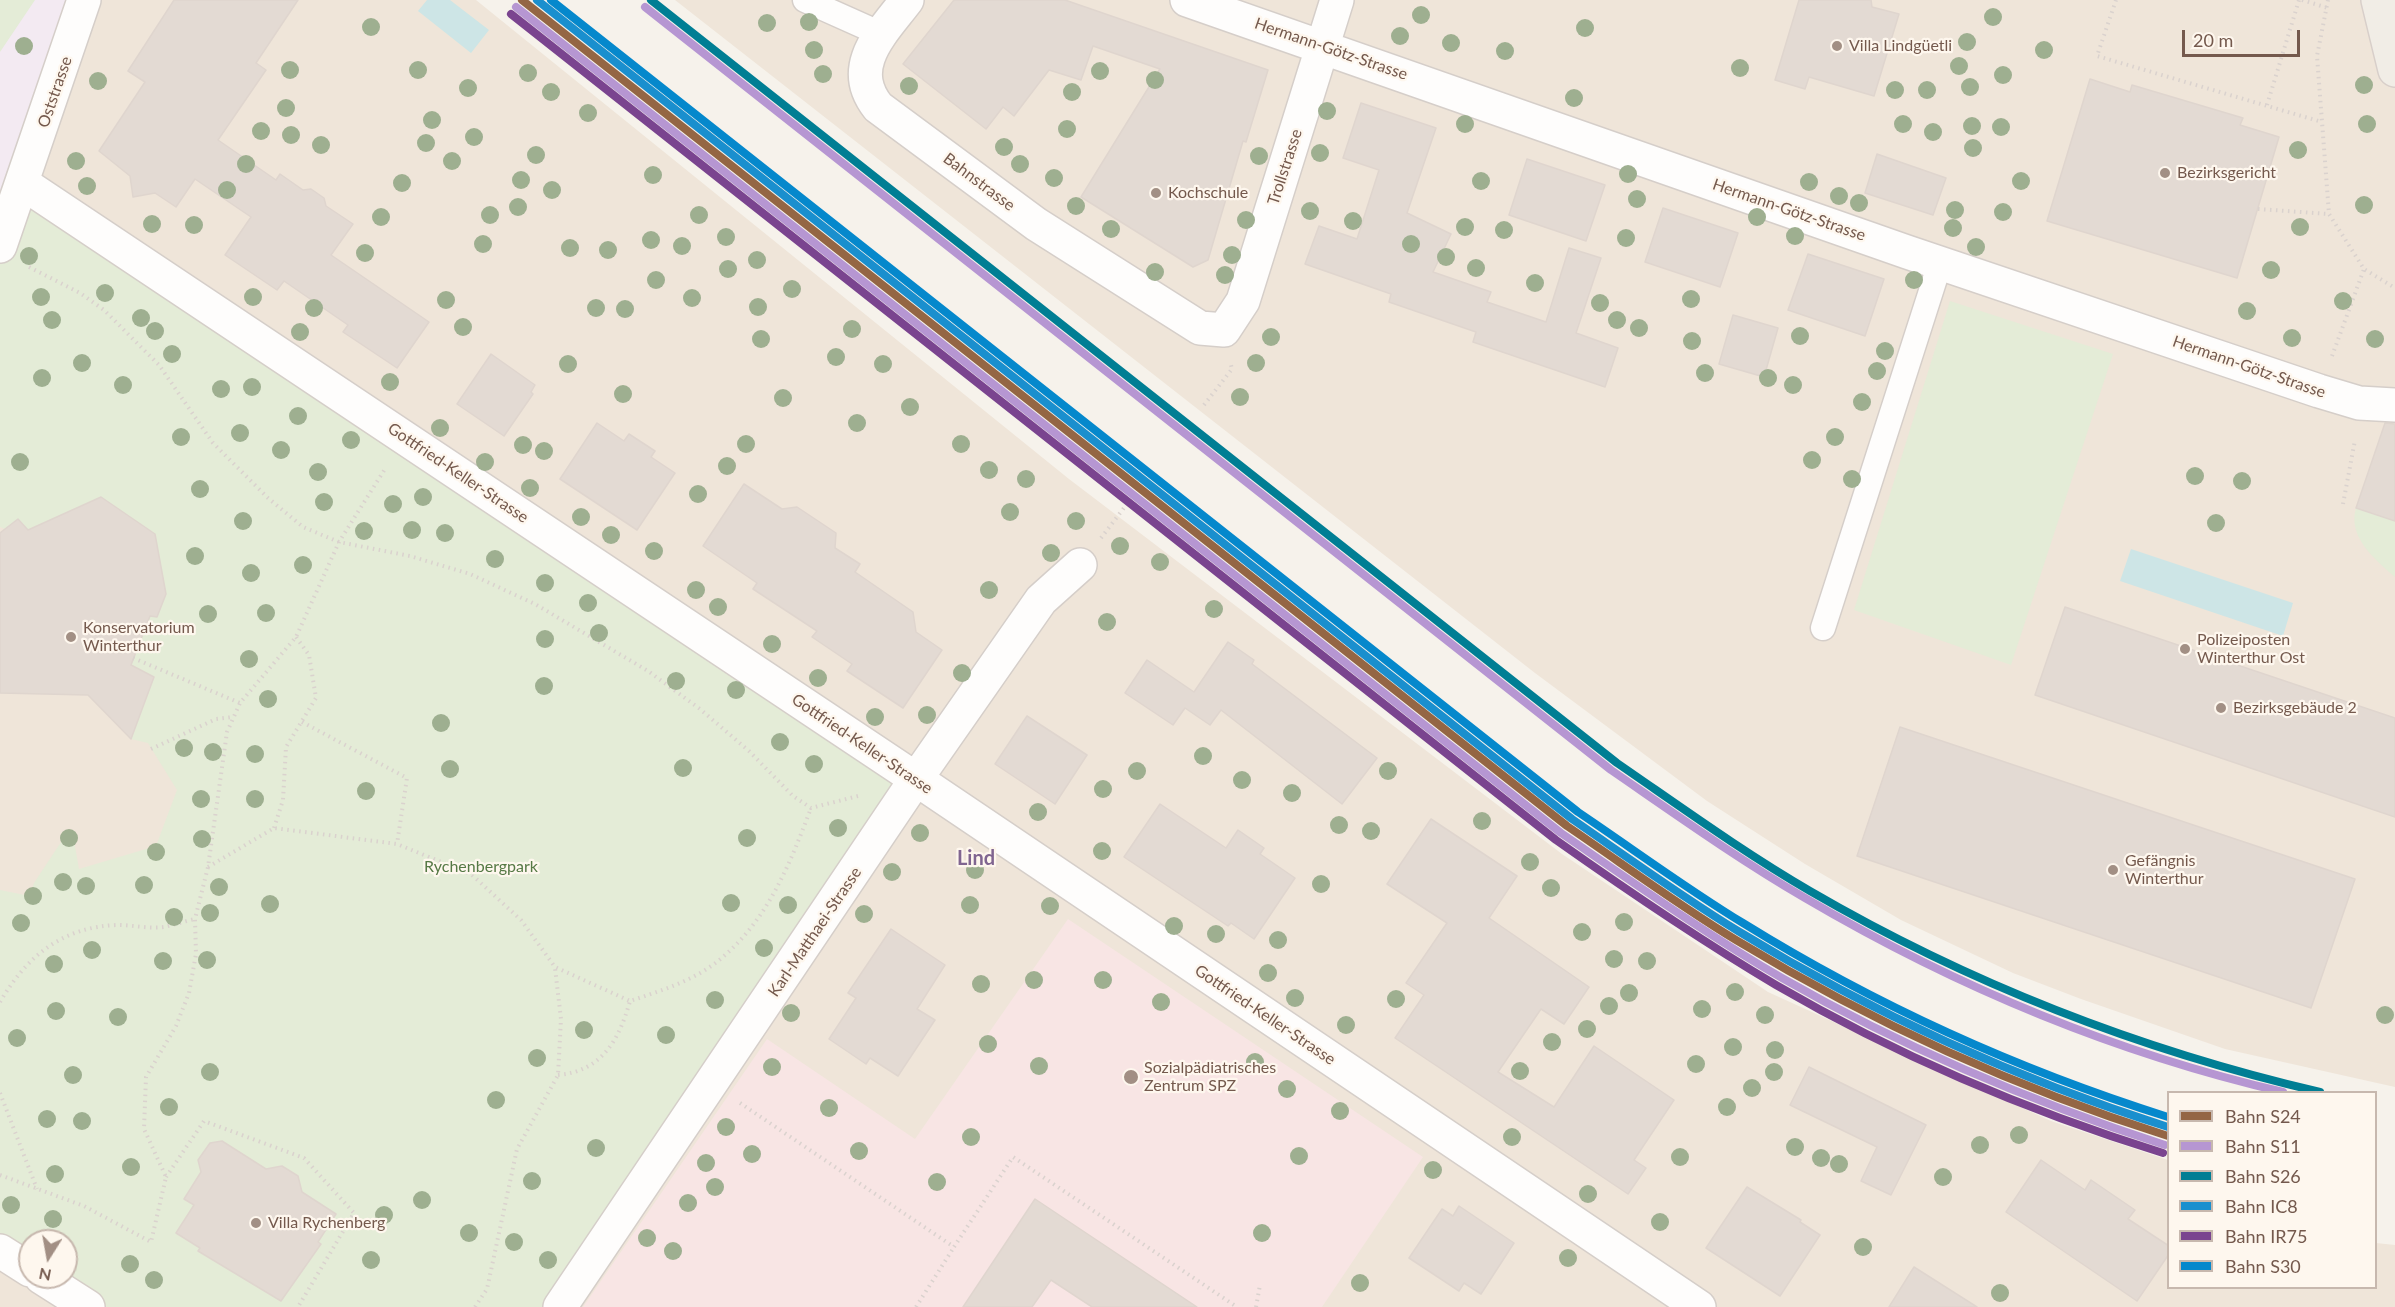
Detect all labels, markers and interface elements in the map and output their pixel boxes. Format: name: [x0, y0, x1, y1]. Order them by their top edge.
street label: Hermann-Götz-Strasse: [1252, 14, 1410, 84]
scale bar: [2185, 18, 2304, 56]
text: 20 m: [2193, 29, 2233, 51]
place label: Villa Lindgüetli: [1849, 36, 1952, 56]
marker: Villa Lindgüetli: [1830, 39, 1844, 53]
street label: Oststrasse: [34, 54, 76, 130]
street label: Trollstrasse: [1264, 127, 1306, 207]
street label: Bahnstrasse: [939, 149, 1019, 215]
place label: Bezirksgericht: [2177, 163, 2276, 183]
marker: Bezirksgericht: [2158, 166, 2172, 180]
street label: Hermann-Götz-Strasse: [1710, 175, 1868, 245]
place label: Kochschule: [1168, 183, 1248, 203]
marker: Kochschule: [1149, 186, 1163, 200]
street label: Hermann-Götz-Strasse: [2170, 332, 2328, 402]
street label: Gottfried-Keller-Strasse: [384, 419, 532, 527]
place label: Konservatorium Winterthur: [83, 618, 195, 656]
marker: Konservatorium Winterthur: [64, 630, 78, 644]
place label: Polizeiposten Winterthur Ost: [2197, 630, 2305, 668]
marker: Polizeiposten Winterthur Ost: [2178, 642, 2192, 656]
street label: Gottfried-Keller-Strasse: [788, 690, 936, 798]
place label: Bezirksgebäude 2: [2233, 698, 2357, 718]
marker: Bezirksgebäude 2: [2214, 701, 2228, 715]
district label: Lind: [957, 847, 995, 871]
place label: Gefängnis Winterthur: [2125, 851, 2204, 889]
park label: Rychenbergpark: [424, 857, 538, 877]
street label: Karl-Matthaei-Strasse: [764, 863, 866, 1001]
marker: Gefängnis Winterthur: [2106, 863, 2120, 877]
street label: Gottfried-Keller-Strasse: [1191, 961, 1339, 1069]
place label: Sozialpädiatrisches Zentrum SPZ: [1144, 1058, 1276, 1096]
marker: Sozialpädiatrisches Zentrum SPZ: [1122, 1068, 1140, 1086]
legend: [2167, 1091, 2377, 1289]
text: Bahn S24: [2225, 1105, 2301, 1127]
text: Bahn S11: [2225, 1135, 2301, 1157]
text: Bahn S26: [2225, 1165, 2301, 1187]
text: Bahn IC8: [2225, 1195, 2298, 1217]
place label: Villa Rychenberg: [268, 1213, 385, 1233]
marker: Villa Rychenberg: [249, 1216, 263, 1230]
text: Bahn IR75: [2225, 1225, 2307, 1247]
north arrow: [18, 1229, 78, 1289]
text: Bahn S30: [2225, 1255, 2301, 1277]
text: N: [37, 1265, 53, 1286]

